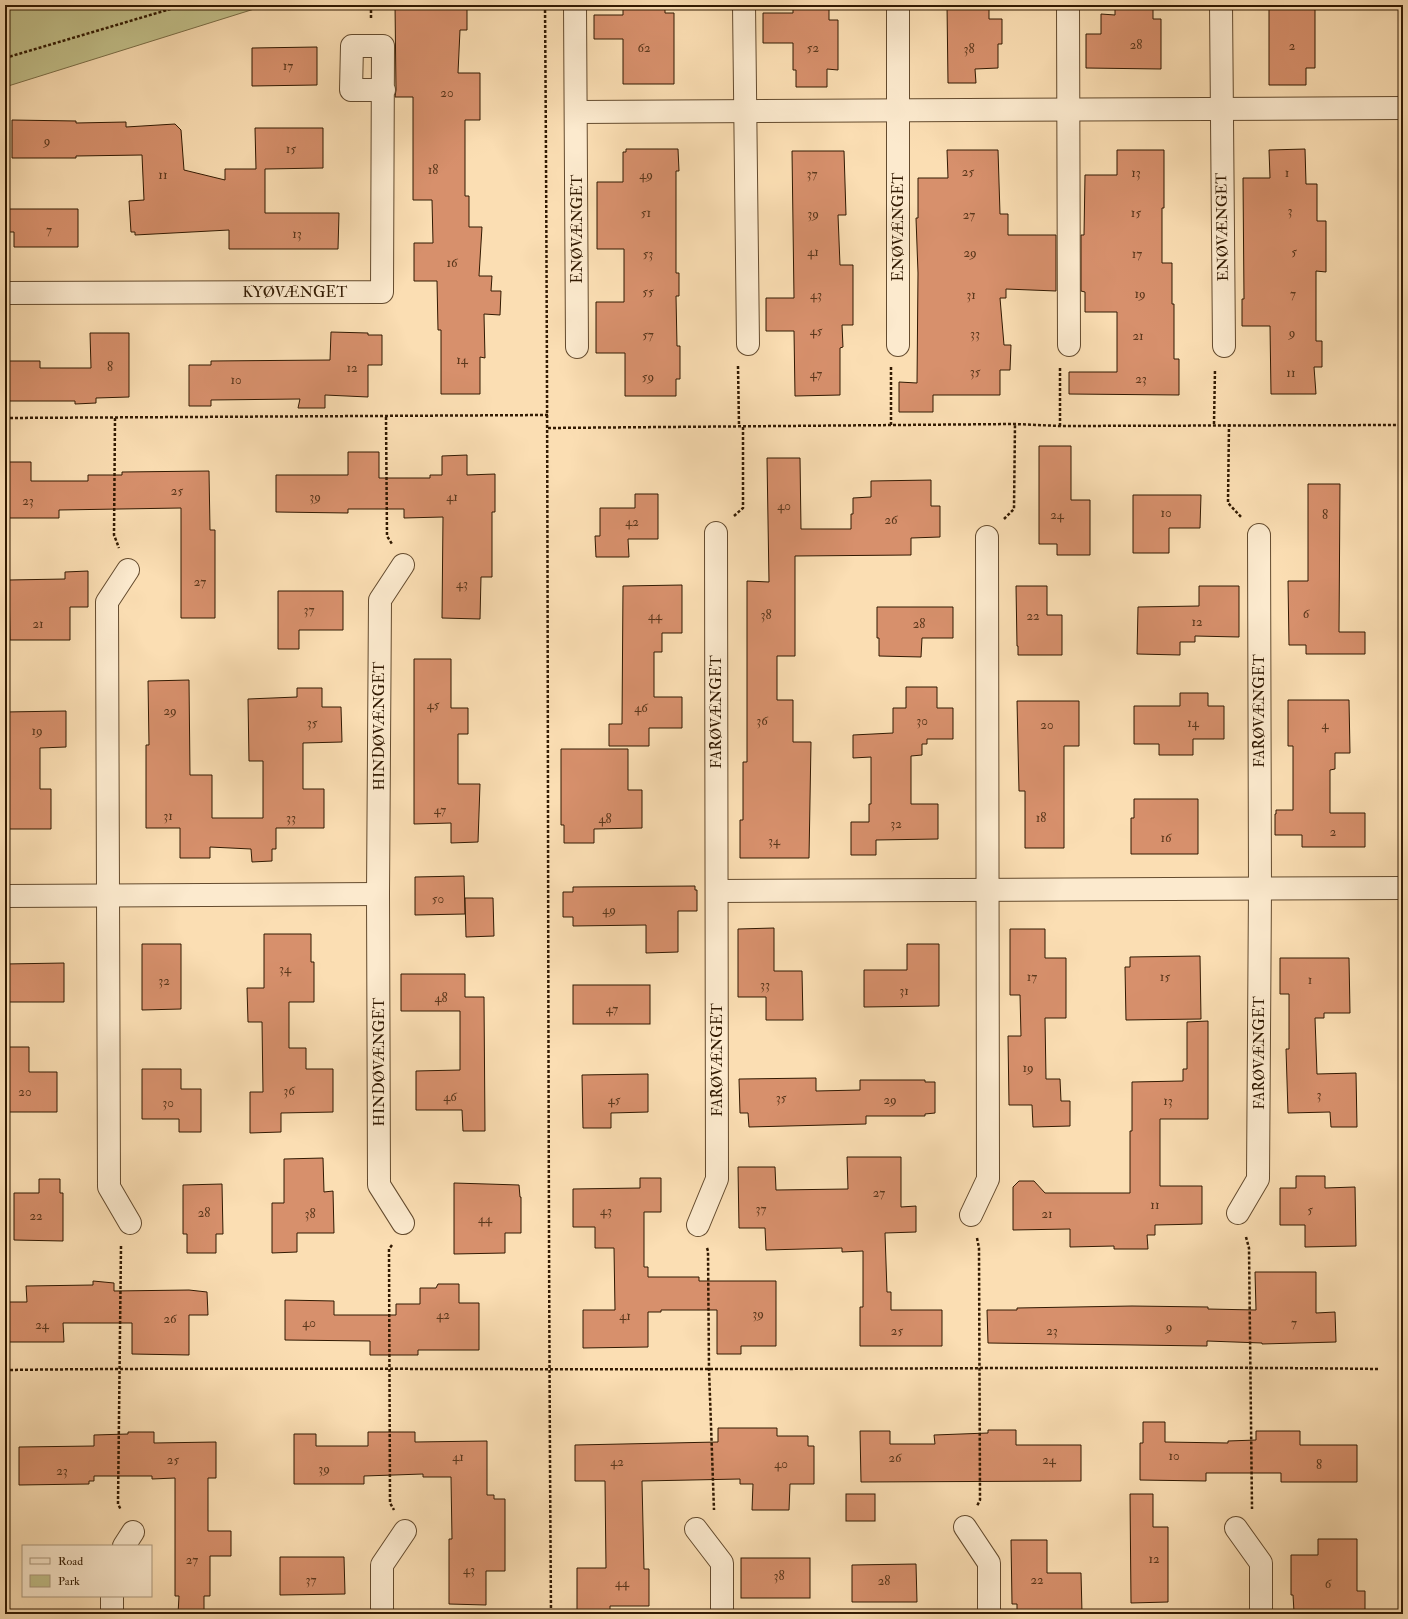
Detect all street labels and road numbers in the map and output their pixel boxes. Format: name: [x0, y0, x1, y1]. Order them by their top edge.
street label: ENØVÆNGET: [1212, 172, 1233, 282]
street label: ENØVÆNGET: [889, 173, 908, 281]
street label: ENØVÆNGET: [568, 175, 587, 283]
street label: KYØVÆNGET: [243, 283, 347, 302]
street label: FARØVÆNGET: [1250, 654, 1269, 768]
street label: FARØVÆNGET: [707, 655, 726, 769]
street label: HINDØVÆNGET: [370, 662, 389, 790]
street label: FARØVÆNGET: [1250, 996, 1269, 1110]
street label: HINDØVÆNGET: [370, 998, 389, 1126]
street label: FARØVÆNGET: [708, 1003, 727, 1117]

